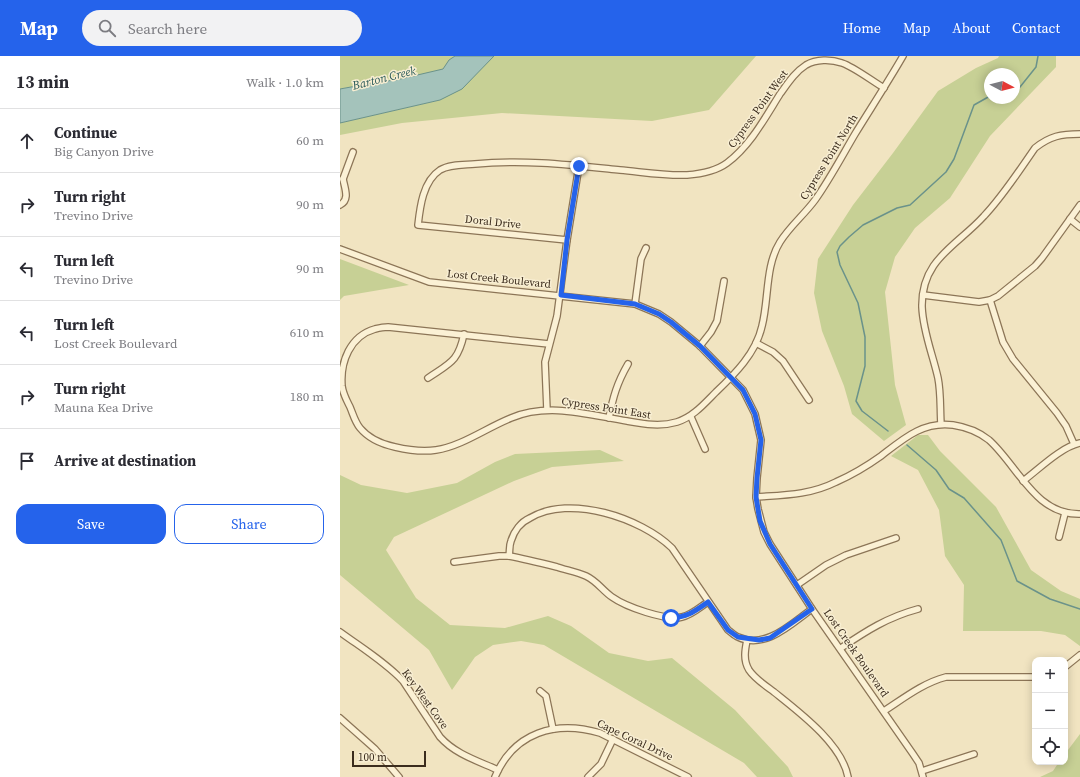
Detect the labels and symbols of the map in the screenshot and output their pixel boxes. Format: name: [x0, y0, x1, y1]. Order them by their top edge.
water label: Barton Creek: [350, 62, 418, 94]
street label: Cypress Point West: [725, 67, 792, 151]
north arrow: [984, 68, 1020, 104]
street label: Cypress Point North: [797, 111, 862, 203]
route end: [570, 157, 588, 175]
street label: Doral Drive: [464, 212, 522, 232]
street label: Lost Creek Boulevard: [446, 266, 552, 292]
street label: Cypress Point East: [560, 394, 652, 423]
street label: Lost Creek Boulevard: [820, 606, 893, 701]
route start: [662, 609, 680, 627]
street label: Key West Cove: [398, 666, 452, 732]
street label: Cape Coral Drive: [594, 716, 676, 764]
scale bar: [352, 749, 426, 768]

